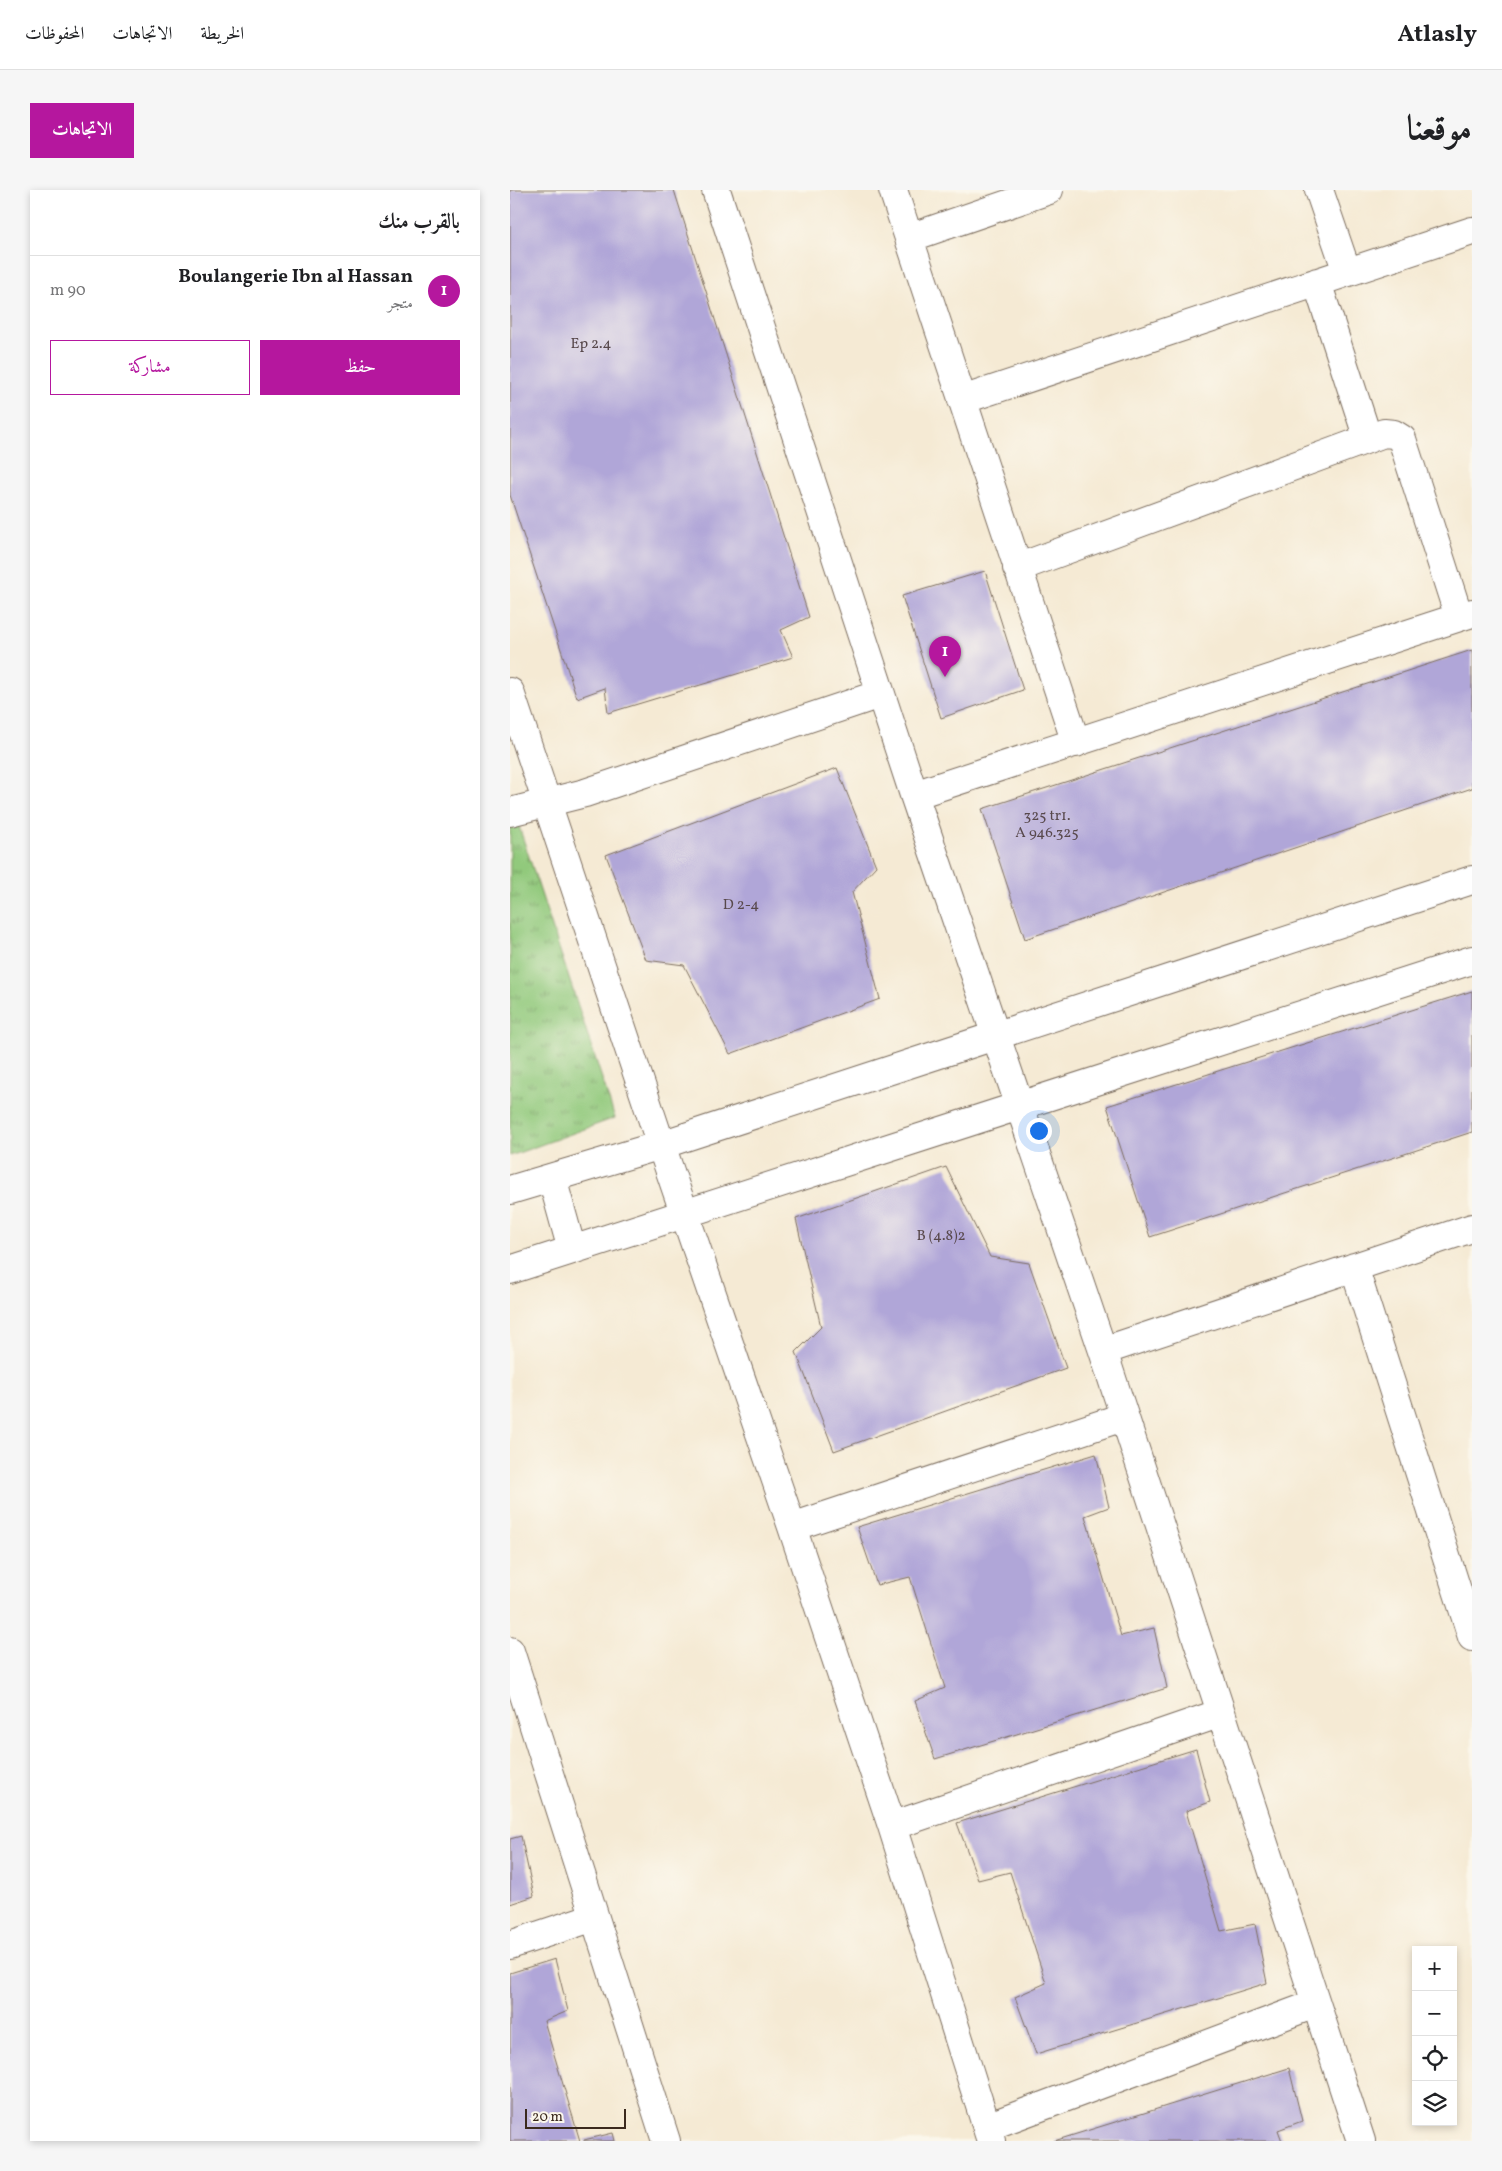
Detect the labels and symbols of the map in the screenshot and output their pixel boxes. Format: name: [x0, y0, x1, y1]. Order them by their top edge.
house number: Ep 2.4: [570, 334, 612, 355]
pin: 1: [929, 636, 961, 677]
house number: 325 tr1. A 946.325: [1015, 806, 1079, 844]
house number: D 2-4: [723, 895, 759, 916]
your location: [1026, 1118, 1052, 1144]
house number: B (4.8)2: [916, 1226, 966, 1247]
scale bar: [525, 2106, 626, 2129]

